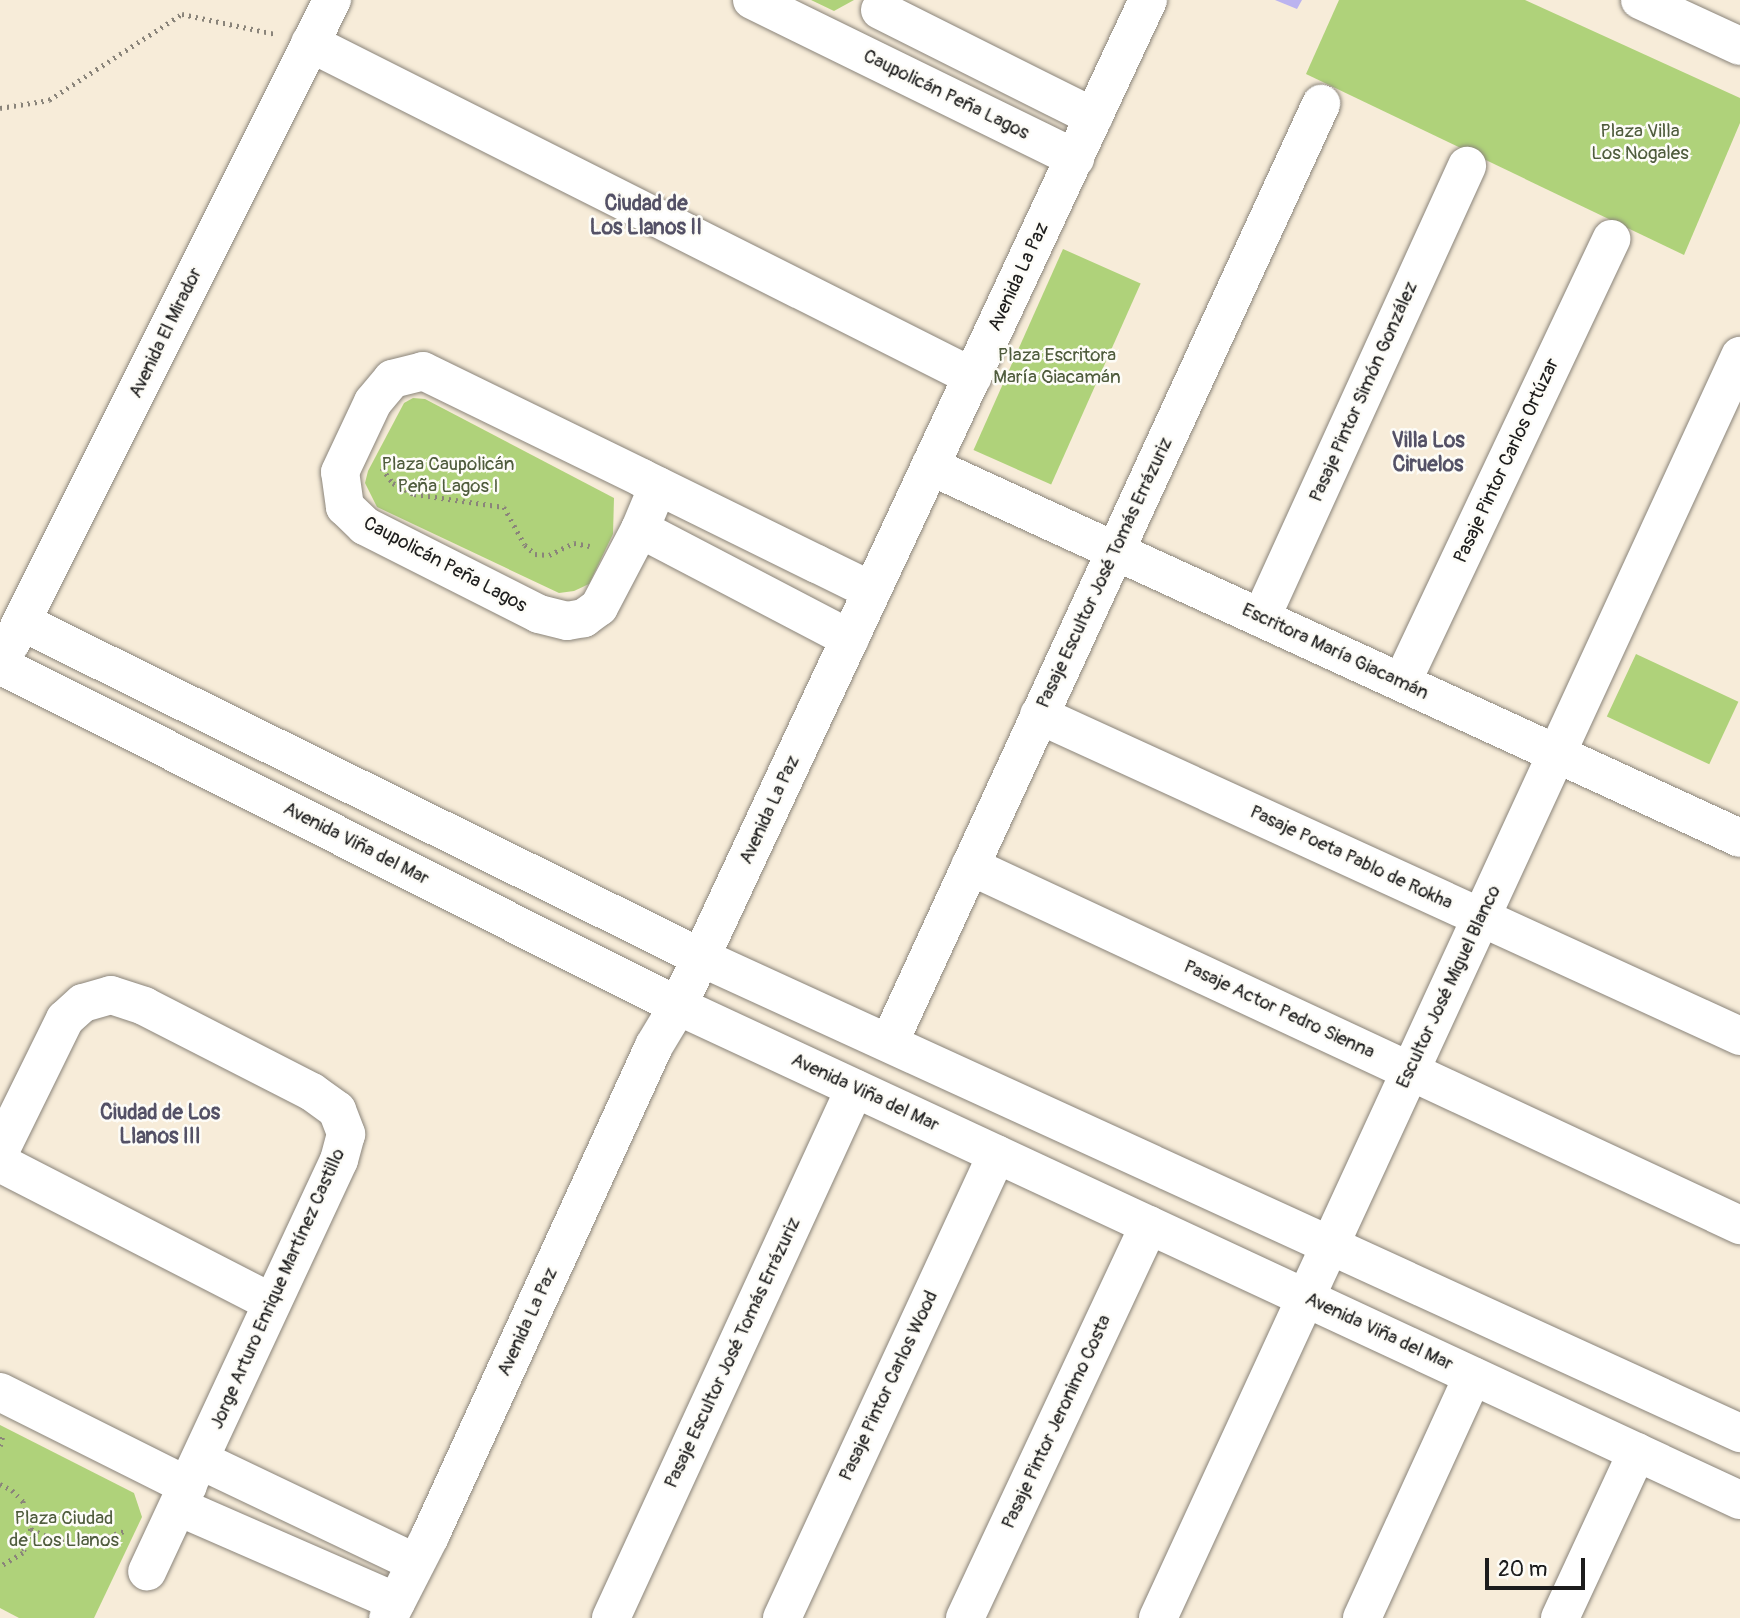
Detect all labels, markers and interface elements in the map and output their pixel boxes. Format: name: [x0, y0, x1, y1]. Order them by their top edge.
street label: Caupolicán Peña Lagos: [859, 45, 1033, 145]
park label: Plaza Villa Los Nogales: [1591, 121, 1689, 165]
district label: Ciudad de Los Llanos II: [590, 191, 702, 241]
street label: Avenida La Paz: [984, 219, 1054, 335]
street label: Avenida El Mirador: [125, 264, 207, 402]
street label: Pasaje Pintor Simón González: [1305, 278, 1423, 506]
park label: Plaza Escritora María Giacamán: [993, 345, 1121, 389]
street label: Pasaje Pintor Carlos Ortúzar: [1449, 355, 1565, 567]
district label: Villa Los Ciruelos: [1391, 428, 1465, 478]
street label: Pasaje Escultor José Tomás Errázuriz: [1032, 434, 1178, 712]
park label: Plaza Caupolicán Peña Lagos I: [382, 454, 514, 498]
street label: Caupolicán Peña Lagos: [359, 512, 531, 618]
street label: Escritora María Giacamán: [1238, 599, 1432, 705]
street label: Avenida La Paz: [735, 752, 805, 868]
street label: Avenida Viña del Mar: [279, 797, 433, 891]
street label: Pasaje Poeta Pablo de Rokha: [1246, 801, 1456, 915]
street label: Escultor José Miguel Blanco: [1392, 882, 1506, 1092]
street label: Pasaje Actor Pedro Sienna: [1180, 956, 1378, 1064]
street label: Avenida Viña del Mar: [787, 1049, 943, 1137]
district label: Ciudad de Los Llanos III: [100, 1100, 220, 1150]
street label: Jorge Arturo Enrique Martínez Castillo: [206, 1145, 350, 1433]
street label: Pasaje Escultor José Tomás Errázuriz: [660, 1214, 806, 1492]
street label: Avenida La Paz: [493, 1264, 563, 1380]
street label: Pasaje Pintor Carlos Wood: [835, 1287, 943, 1485]
street label: Avenida Viña del Mar: [1301, 1288, 1457, 1376]
street label: Pasaje Pintor Jeronimo Costa: [997, 1311, 1117, 1533]
park label: Plaza Ciudad de Los Llanos: [9, 1508, 119, 1552]
scale bar: [1488, 1544, 1588, 1588]
text: 20 m: [1498, 1556, 1547, 1583]

